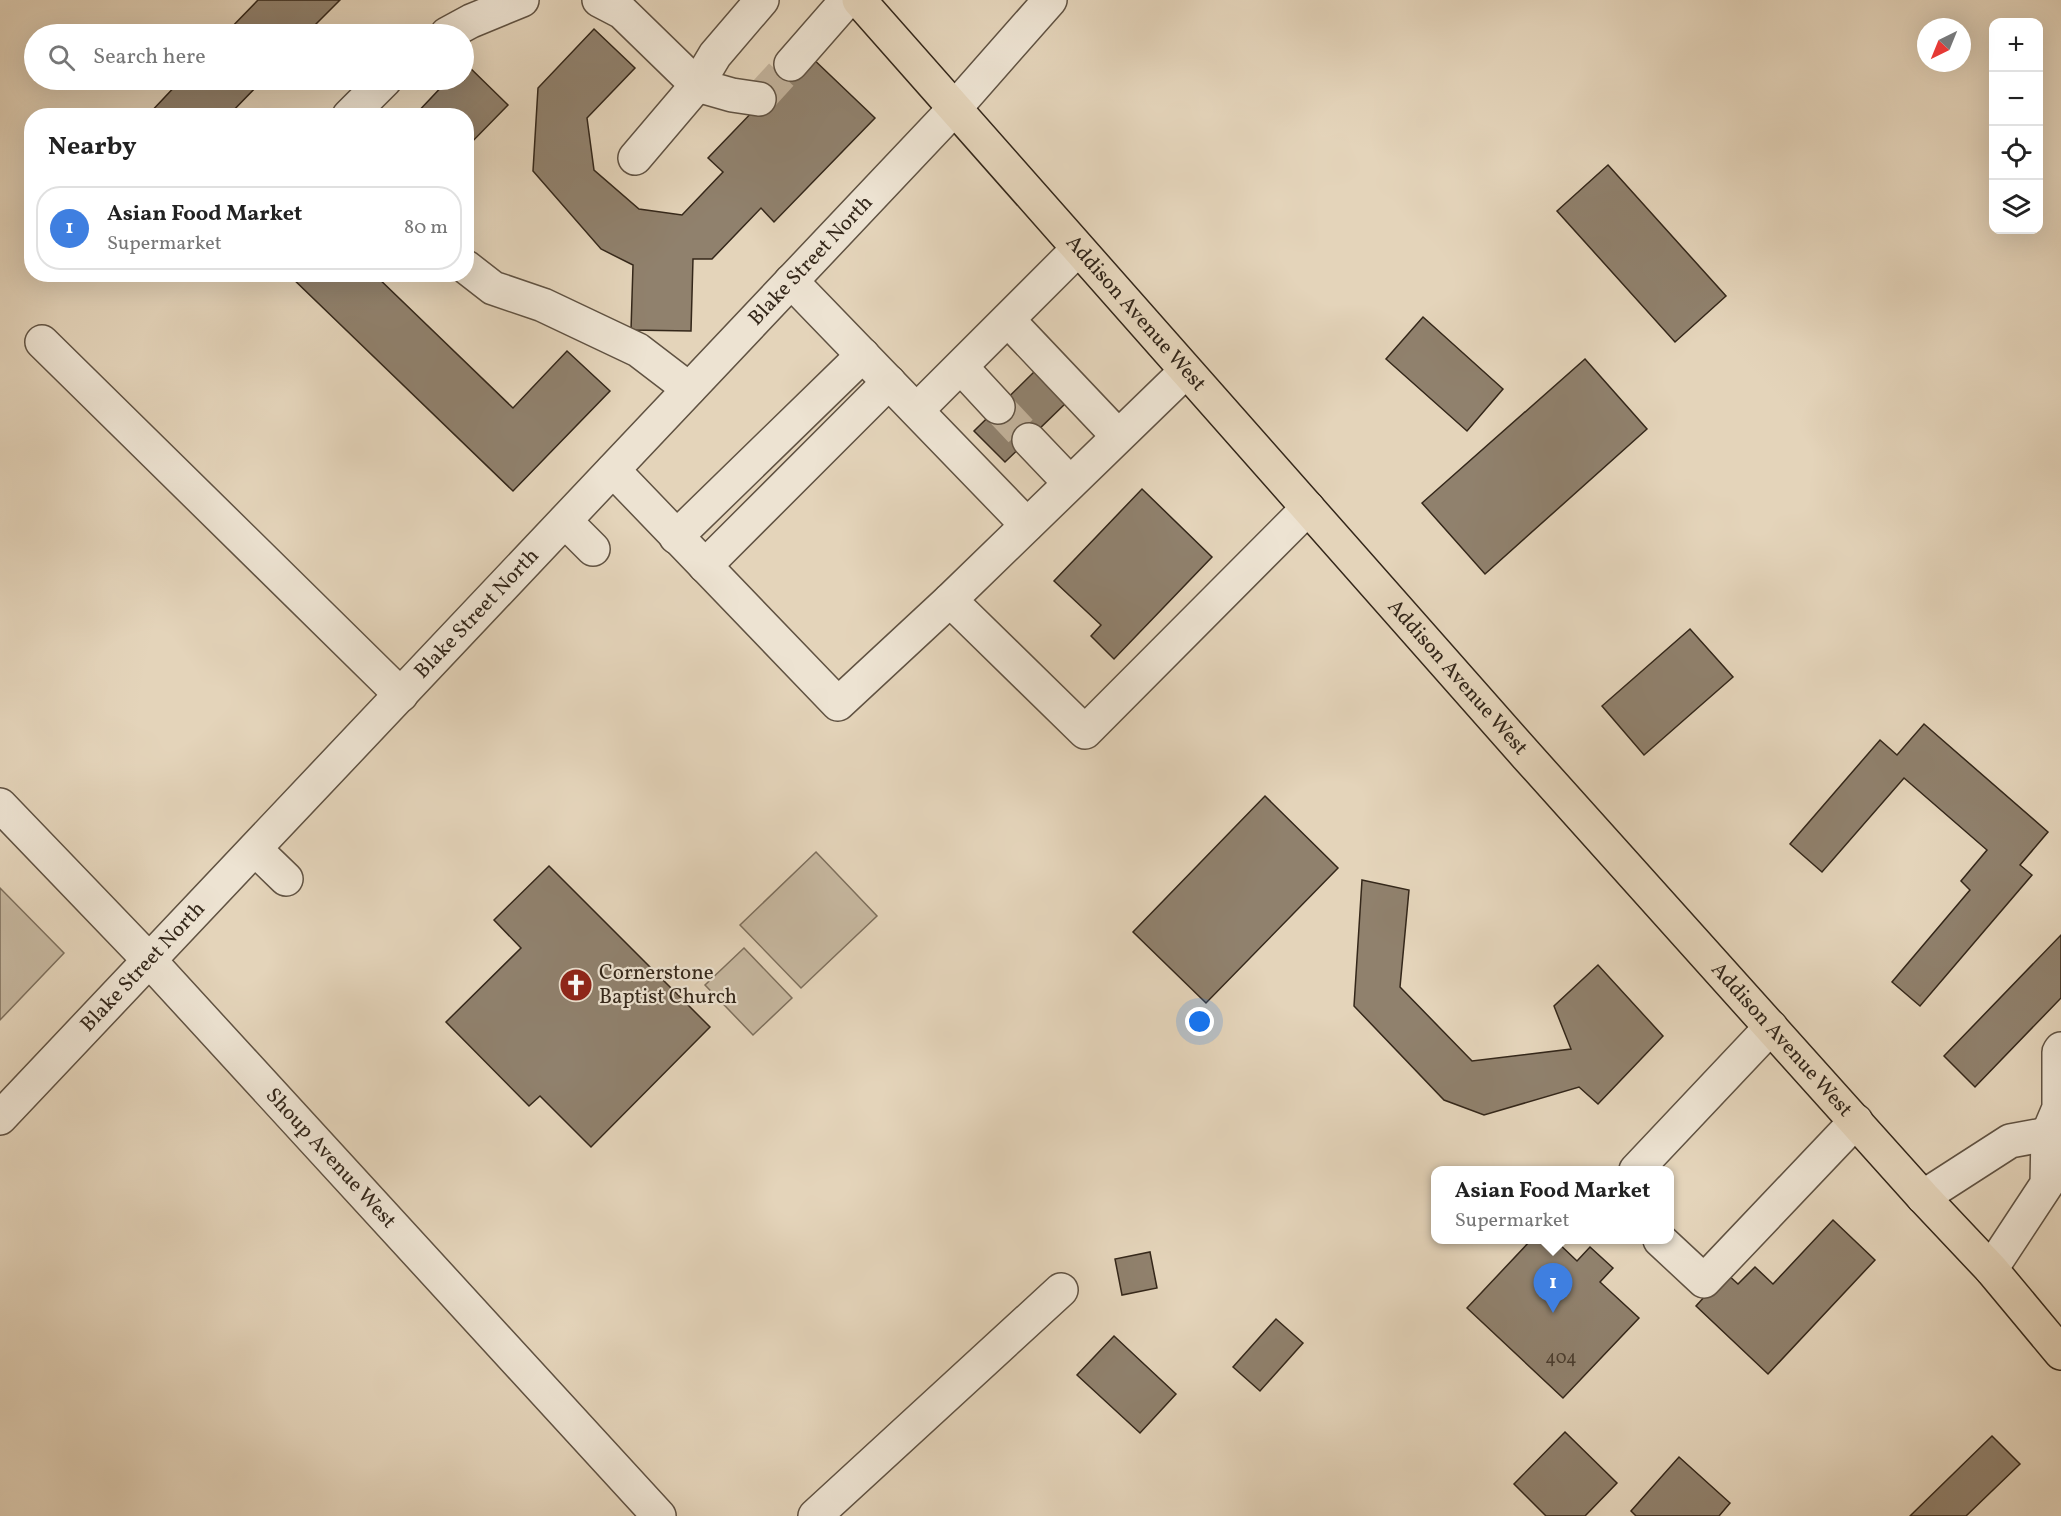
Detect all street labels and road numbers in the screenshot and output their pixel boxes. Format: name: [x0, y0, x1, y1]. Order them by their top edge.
street label: Blake Street North: [742, 189, 880, 332]
street label: Addison Avenue West: [1059, 229, 1213, 398]
street label: Blake Street North: [408, 542, 546, 685]
street label: Addison Avenue West: [1381, 593, 1534, 762]
street label: Blake Street North: [74, 895, 212, 1039]
street label: Addison Avenue West: [1704, 956, 1859, 1123]
street label: Shoup Avenue West: [259, 1082, 403, 1235]

